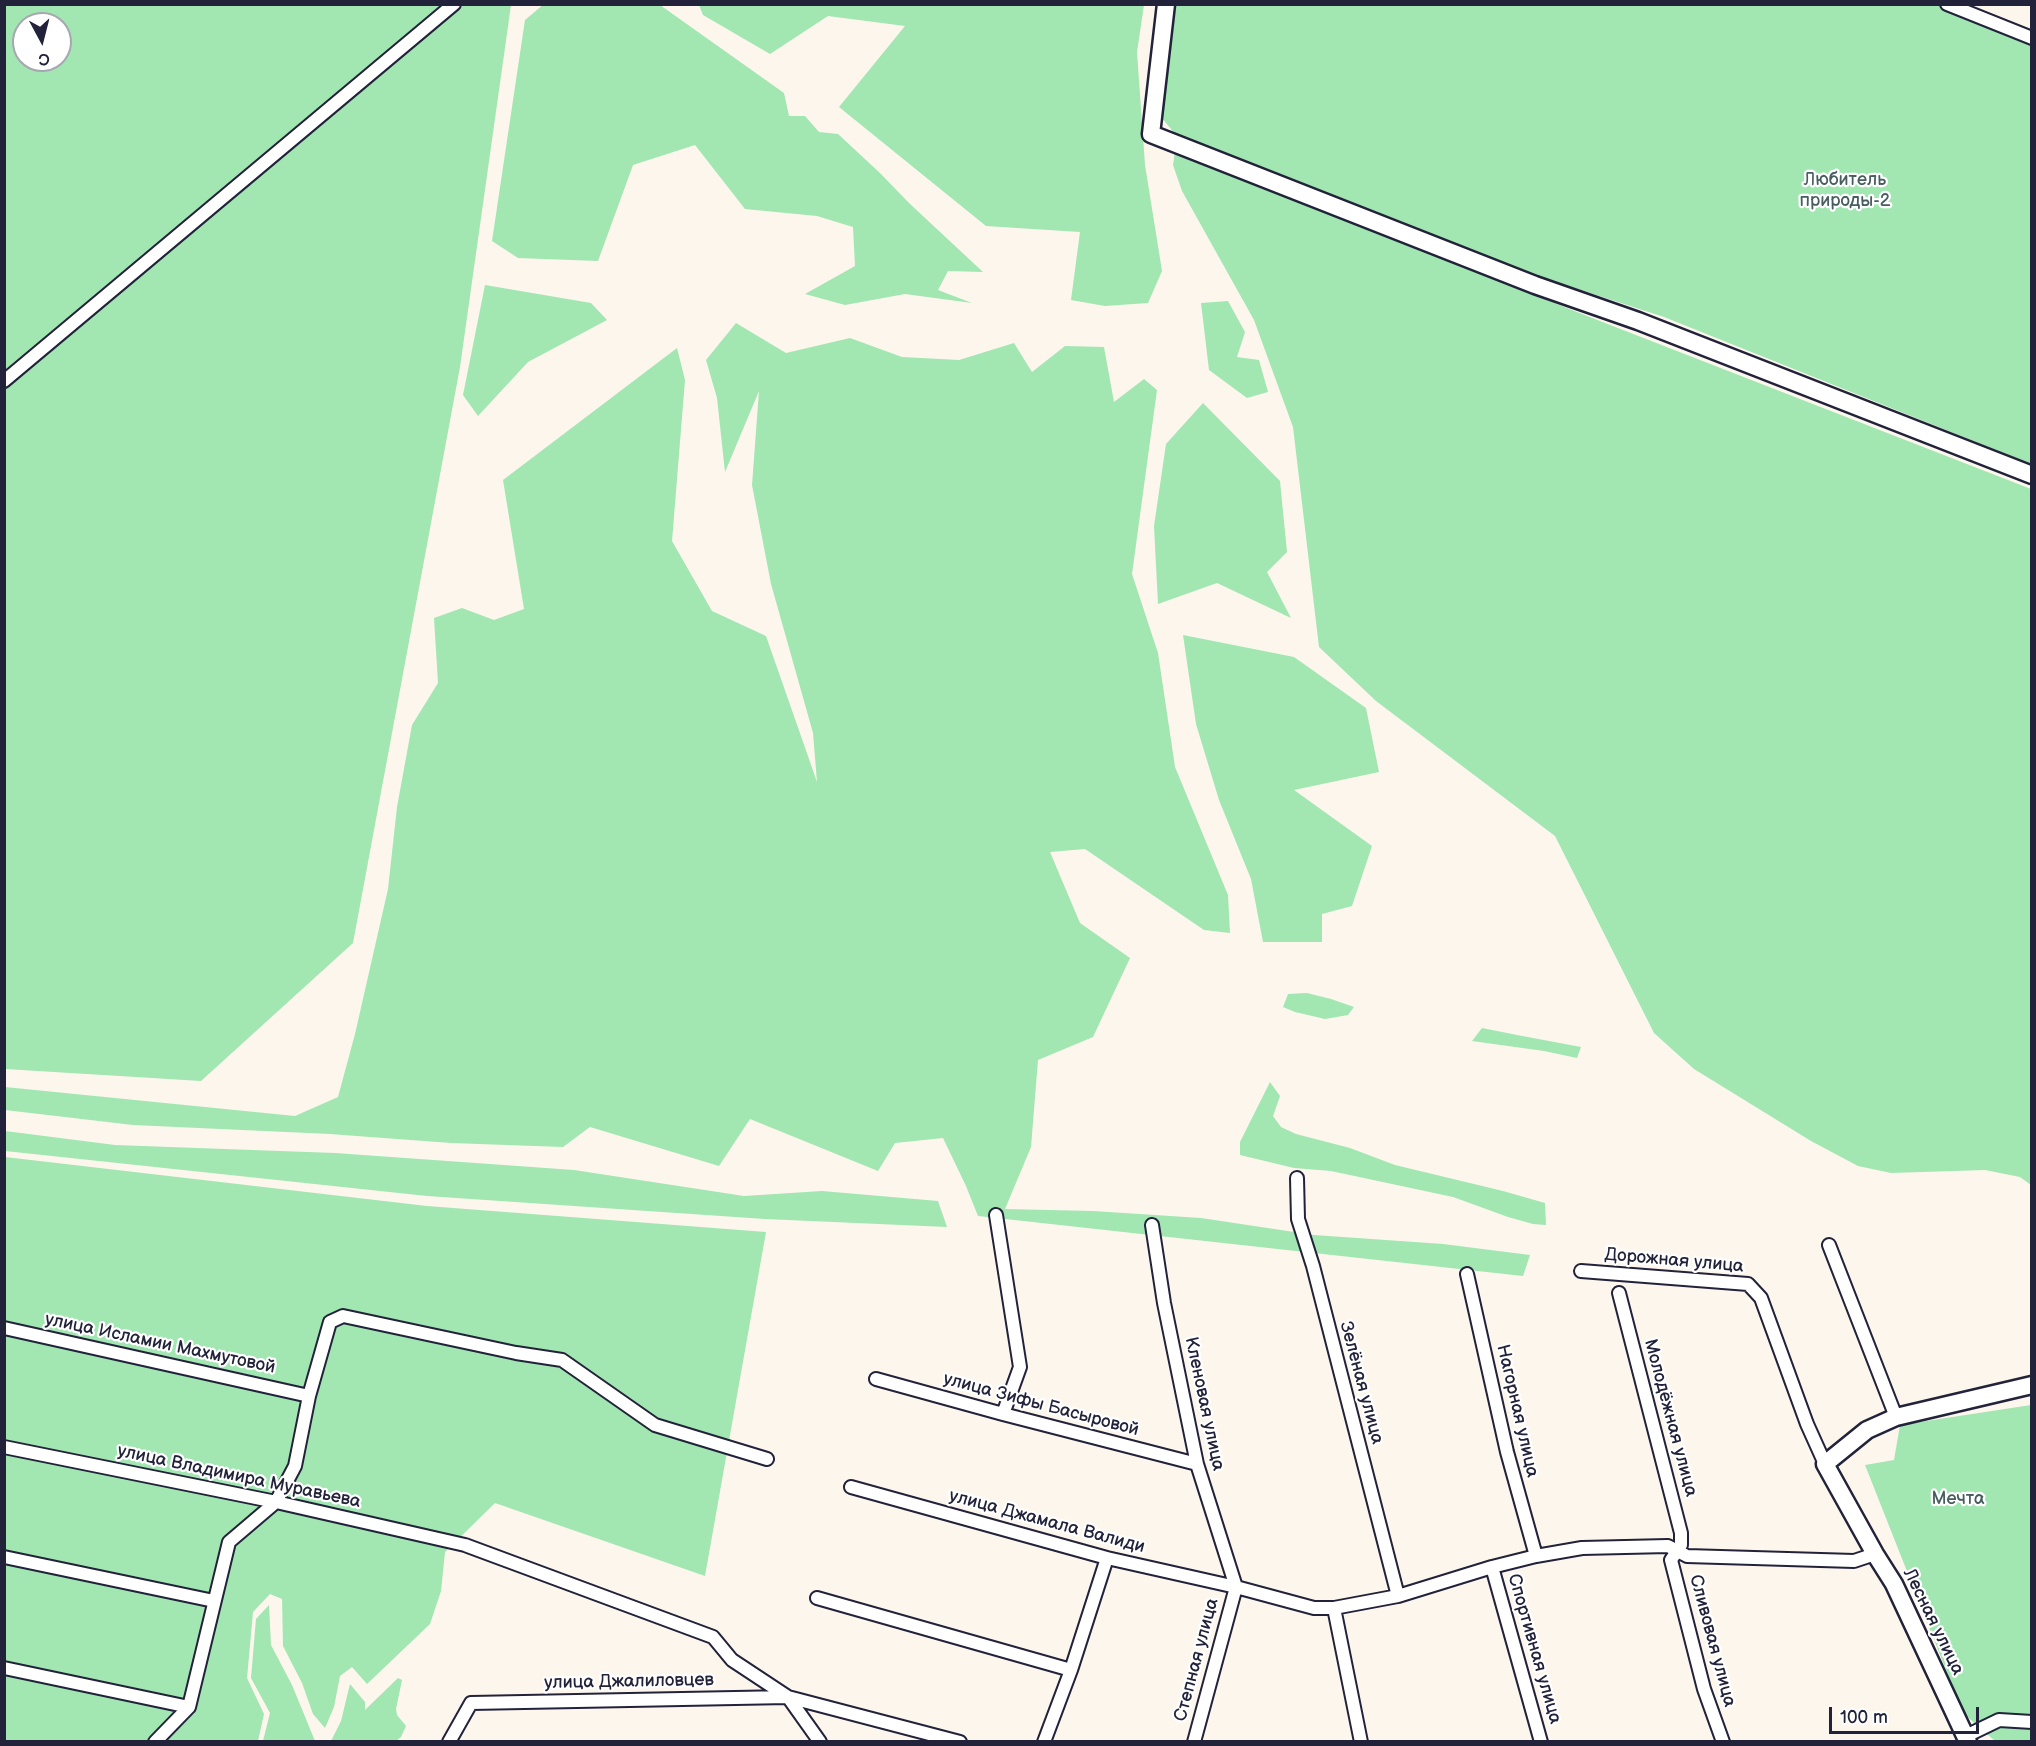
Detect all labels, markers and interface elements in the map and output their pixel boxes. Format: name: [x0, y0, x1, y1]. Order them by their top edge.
north arrow: [12, 12, 72, 72]
text: С: [37, 48, 51, 68]
park label: Любитель природы-2: [1800, 169, 1890, 212]
street label: Дорожная улица: [1604, 1244, 1744, 1278]
street label: улица Исламии Махмутовой: [43, 1309, 277, 1379]
street label: Зелёная улица: [1334, 1319, 1388, 1447]
street label: Кленовая улица: [1179, 1335, 1229, 1473]
street label: Молодёжная улица: [1639, 1337, 1701, 1499]
street label: Нагорная улица: [1491, 1343, 1543, 1479]
street label: улица Зифы Басыровой: [941, 1368, 1141, 1442]
street label: улица Владимира Муравьева: [115, 1441, 363, 1513]
street label: улица Джамала Валиди: [947, 1485, 1147, 1559]
park label: Мечта: [1931, 1488, 1985, 1510]
street label: Лесная улица: [1898, 1565, 1968, 1679]
street label: Спортивная улица: [1502, 1571, 1566, 1727]
street label: Сливовая улица: [1684, 1573, 1740, 1709]
street label: Степная улица: [1170, 1596, 1224, 1724]
street label: улица Джалиловцев: [544, 1670, 714, 1694]
scale bar: [1832, 1695, 1982, 1733]
text: 100 m: [1840, 1707, 1888, 1728]

